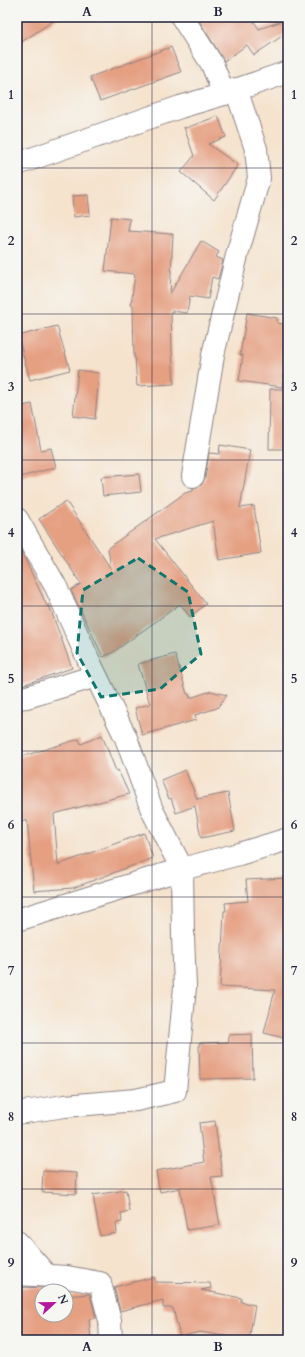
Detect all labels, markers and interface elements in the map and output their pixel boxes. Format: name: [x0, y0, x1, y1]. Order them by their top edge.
text: A: [82, 3, 92, 21]
text: B: [213, 3, 223, 21]
text: 1: [8, 86, 14, 104]
text: 1: [291, 86, 297, 104]
text: 2: [8, 232, 15, 250]
text: 2: [291, 232, 298, 250]
text: 3: [8, 378, 15, 396]
text: 3: [291, 378, 298, 396]
text: 4: [8, 524, 15, 542]
text: 4: [291, 524, 298, 542]
text: 5: [8, 670, 14, 688]
text: 5: [291, 670, 297, 688]
text: 6: [8, 816, 15, 834]
text: 6: [291, 816, 298, 834]
text: 7: [8, 962, 15, 980]
text: 7: [291, 962, 298, 980]
text: 8: [8, 1108, 14, 1126]
text: 8: [291, 1108, 297, 1126]
text: 9: [8, 1254, 15, 1272]
text: 9: [291, 1254, 298, 1272]
north arrow: [34, 1283, 74, 1323]
text: N: [54, 1292, 72, 1307]
text: A: [82, 1338, 92, 1356]
text: B: [213, 1338, 223, 1356]

